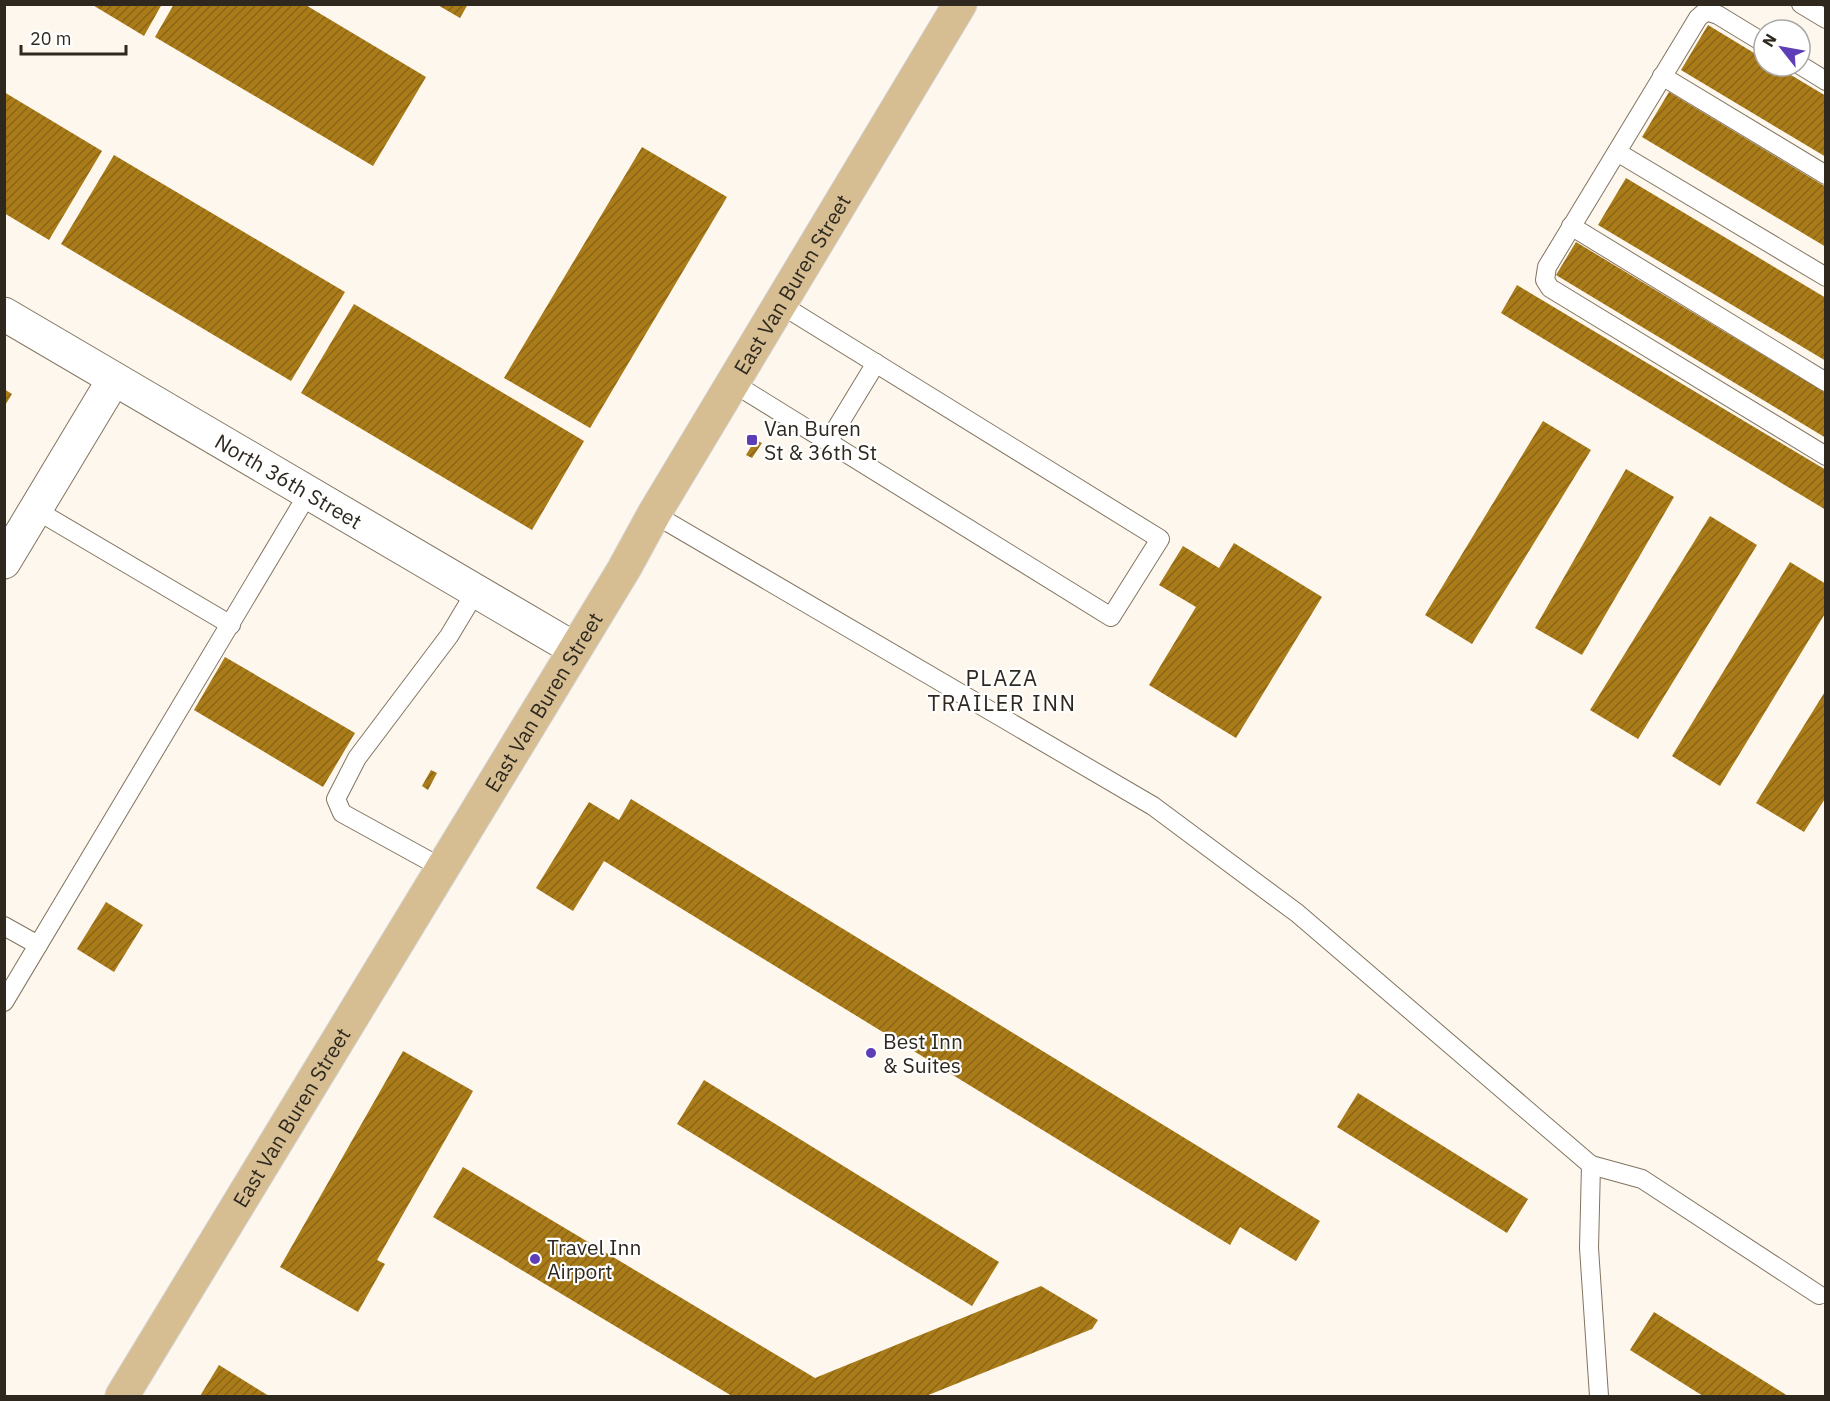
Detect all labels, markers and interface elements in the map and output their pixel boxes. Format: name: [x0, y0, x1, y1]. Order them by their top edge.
scale bar: [21, 18, 126, 56]
north arrow: [1752, 18, 1812, 78]
text: 20 m: [30, 27, 72, 50]
text: N: [1758, 30, 1781, 50]
street label: East Van Buren Street: [727, 189, 857, 380]
place label: Van Buren St & 36th St: [764, 414, 877, 466]
street label: North 36th Street: [210, 427, 367, 535]
marker: Van Buren St & 36th St: [745, 433, 759, 447]
street label: East Van Buren Street: [478, 607, 609, 797]
district label: PLAZA TRAILER INN: [927, 663, 1077, 717]
street label: East Van Buren Street: [226, 1022, 356, 1212]
place label: Best Inn & Suites: [883, 1027, 963, 1079]
marker: Best Inn & Suites: [864, 1046, 878, 1060]
place label: Travel Inn Airport: [547, 1233, 641, 1285]
marker: Travel Inn Airport: [528, 1252, 542, 1266]

